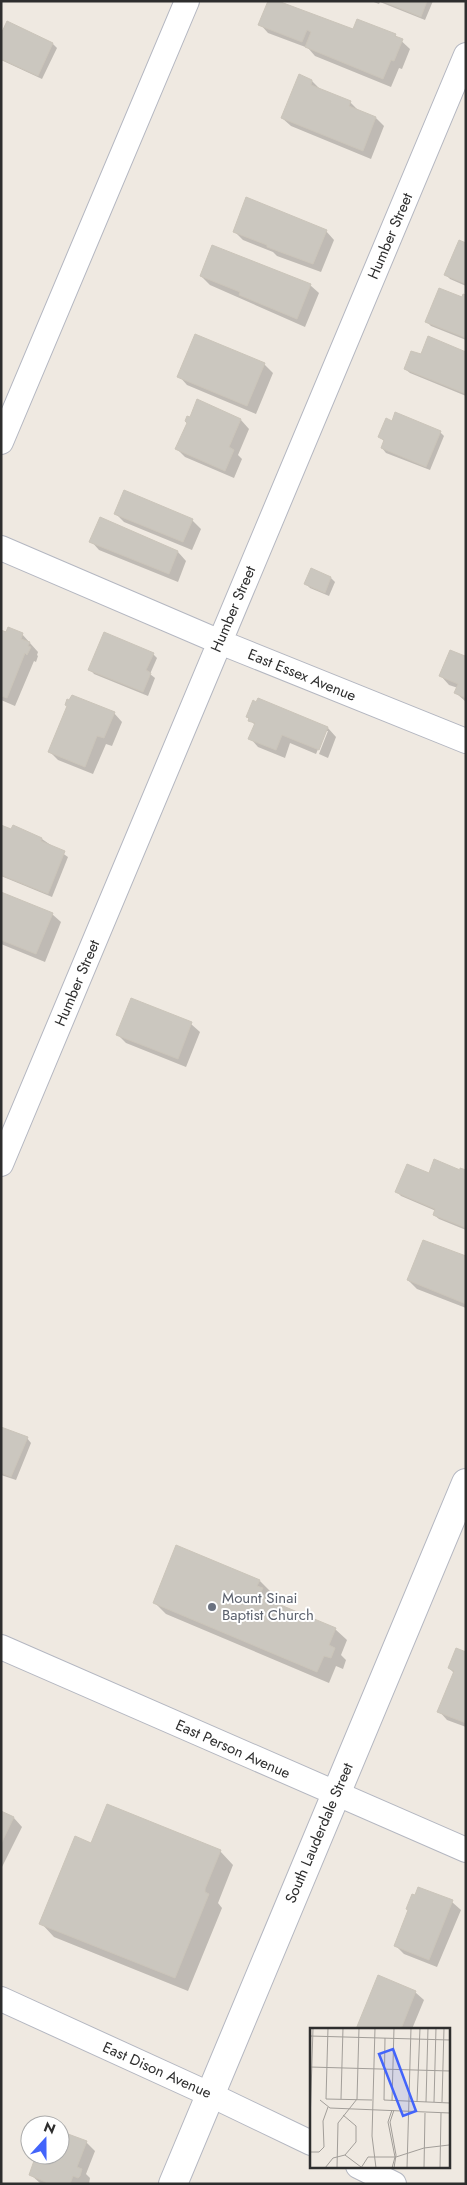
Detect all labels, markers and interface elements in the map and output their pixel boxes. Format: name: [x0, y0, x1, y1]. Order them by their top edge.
street label: Humber Street: [362, 189, 418, 283]
street label: Humber Street: [205, 562, 261, 656]
street label: East Essex Avenue: [245, 643, 360, 707]
street label: Humber Street: [49, 936, 105, 1030]
place label: Mount Sinai Baptist Church: [222, 1587, 314, 1626]
marker: Mount Sinai Baptist Church: [206, 1601, 218, 1613]
street label: East Person Avenue: [172, 1714, 294, 1784]
street label: South Lauderdale Street: [279, 1759, 359, 1907]
inset map: [310, 2028, 450, 2168]
street label: East Dison Avenue: [99, 2036, 215, 2104]
north arrow: [20, 2115, 70, 2165]
text: N: [41, 2117, 58, 2139]

